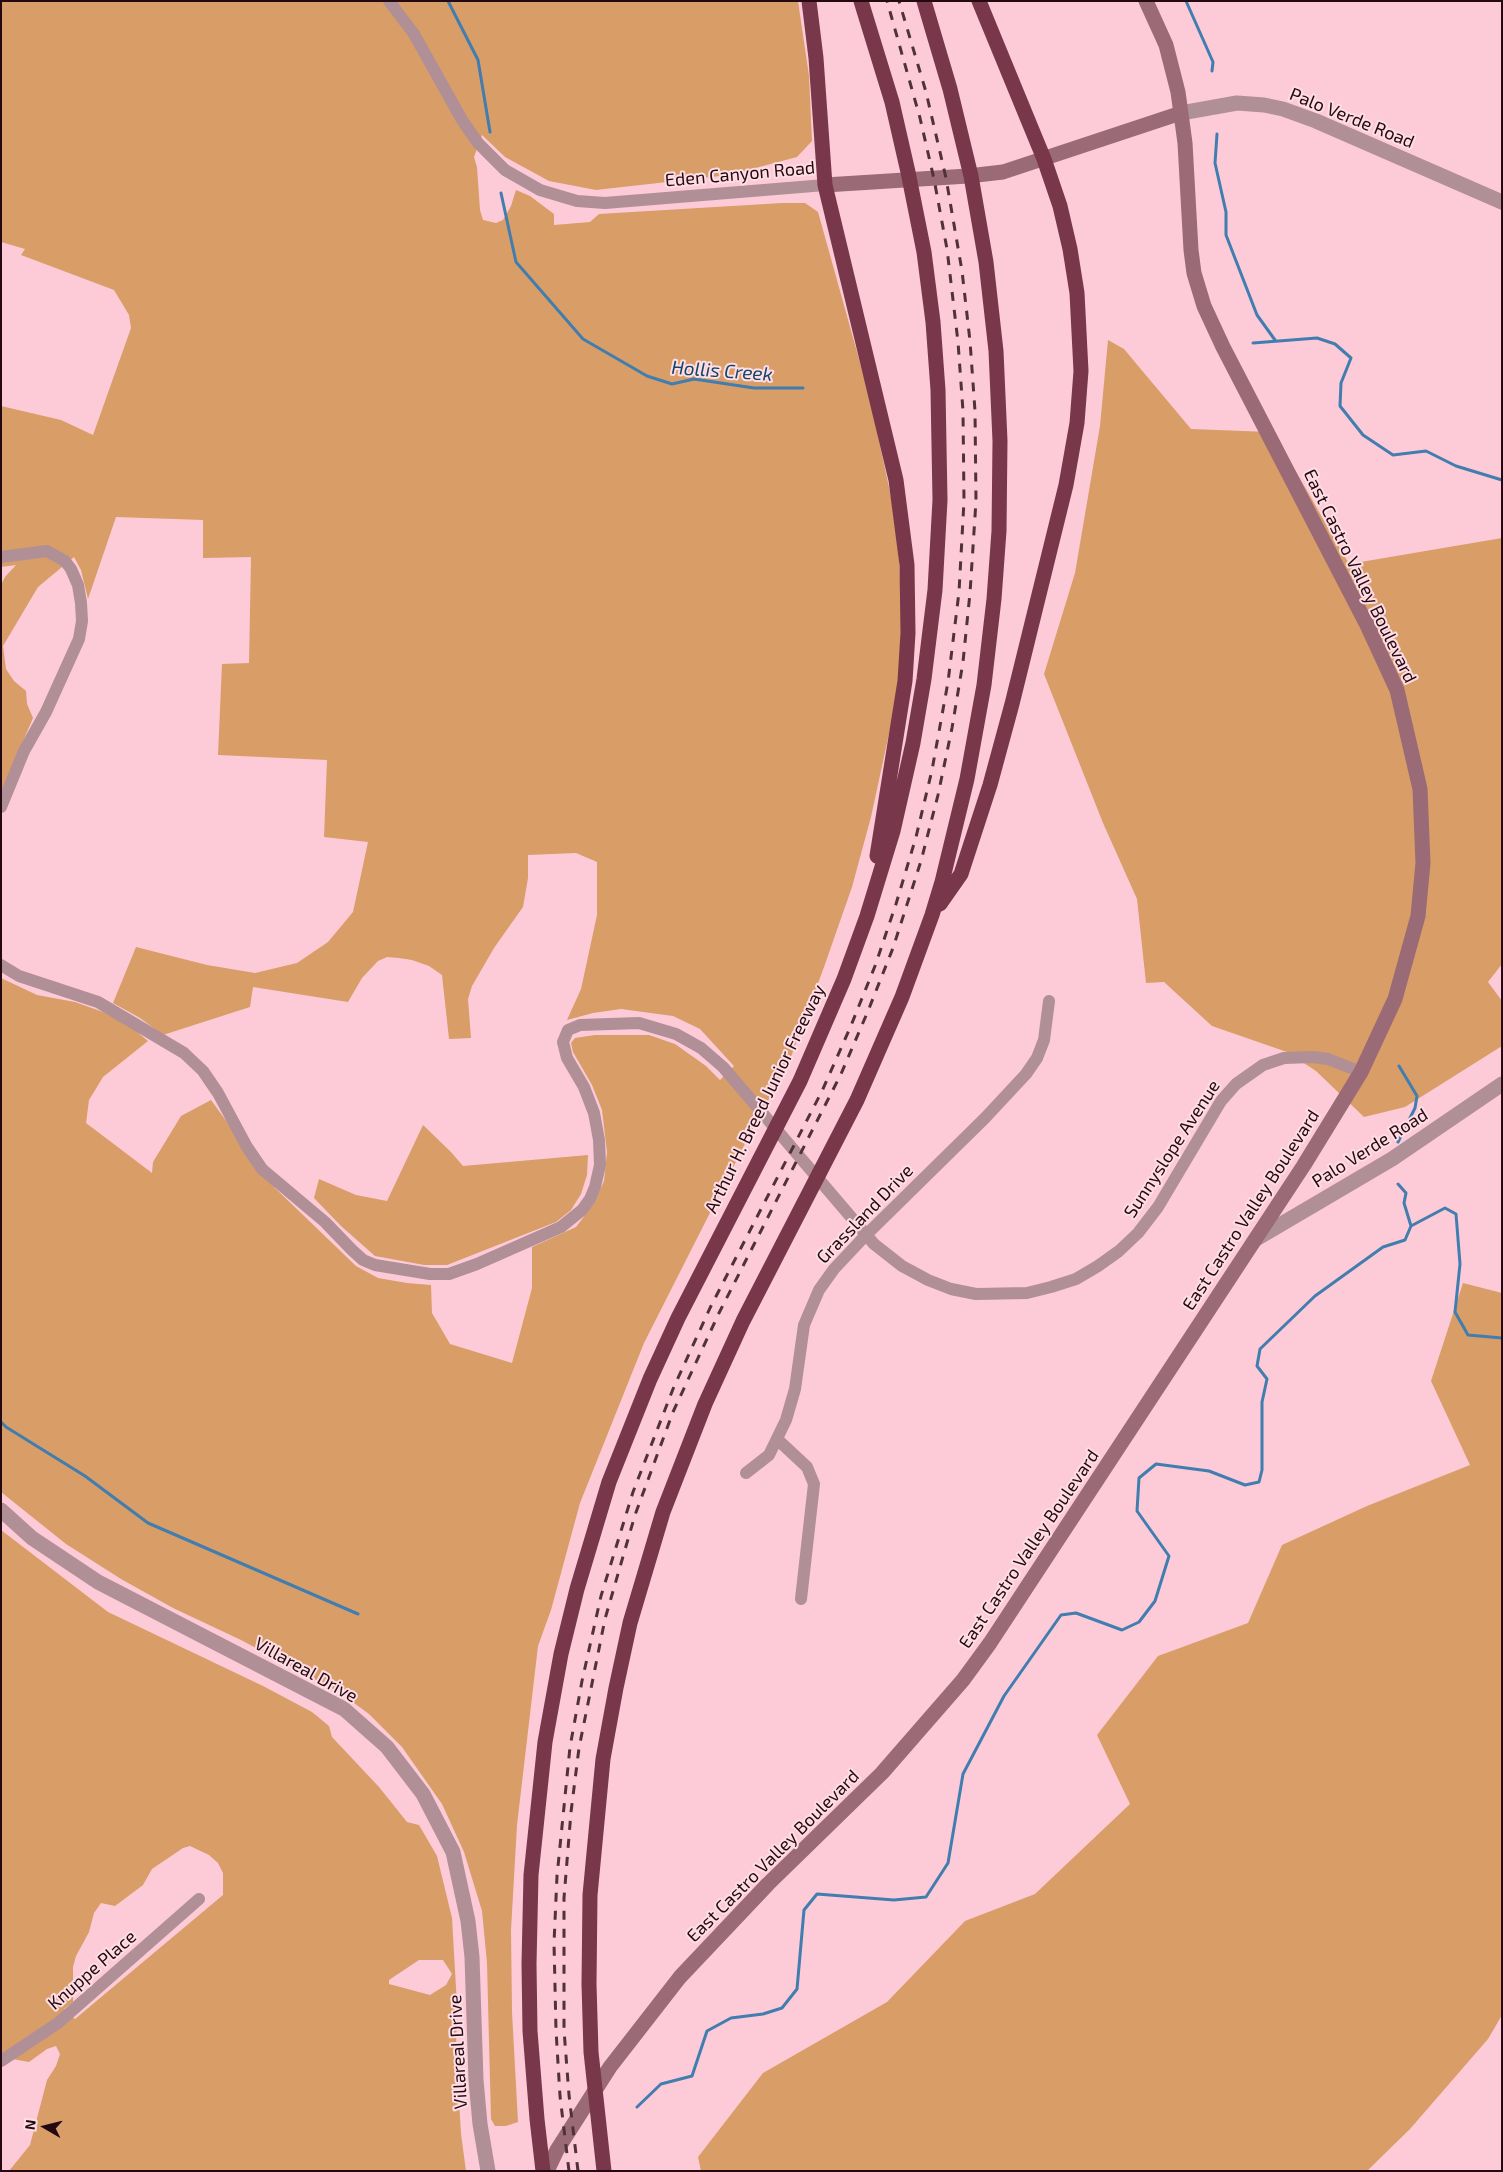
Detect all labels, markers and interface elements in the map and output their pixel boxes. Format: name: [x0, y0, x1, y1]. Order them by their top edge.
street label: Palo Verde Road: [1287, 83, 1417, 153]
street label: Eden Canyon Road: [664, 157, 816, 191]
water label: Hollis Creek: [671, 356, 773, 386]
street label: East Castro Valley Boulevard: [1299, 466, 1421, 686]
street label: Arthur H. Breed Junior Freeway: [700, 981, 830, 1217]
street label: Sunnyslope Avenue: [1119, 1076, 1225, 1222]
street label: Palo Verde Road: [1308, 1104, 1432, 1192]
street label: East Castro Valley Boulevard: [1178, 1106, 1324, 1314]
street label: Grassland Drive: [812, 1160, 918, 1268]
street label: East Castro Valley Boulevard: [954, 1446, 1104, 1652]
street label: Villareal Drive: [251, 1633, 361, 1707]
street label: East Castro Valley Boulevard: [682, 1765, 864, 1947]
street label: Knuppe Place: [43, 1926, 141, 2014]
street label: Villareal Drive: [444, 1994, 472, 2110]
north arrow: [20, 2102, 70, 2152]
text: N: [21, 2119, 39, 2131]

